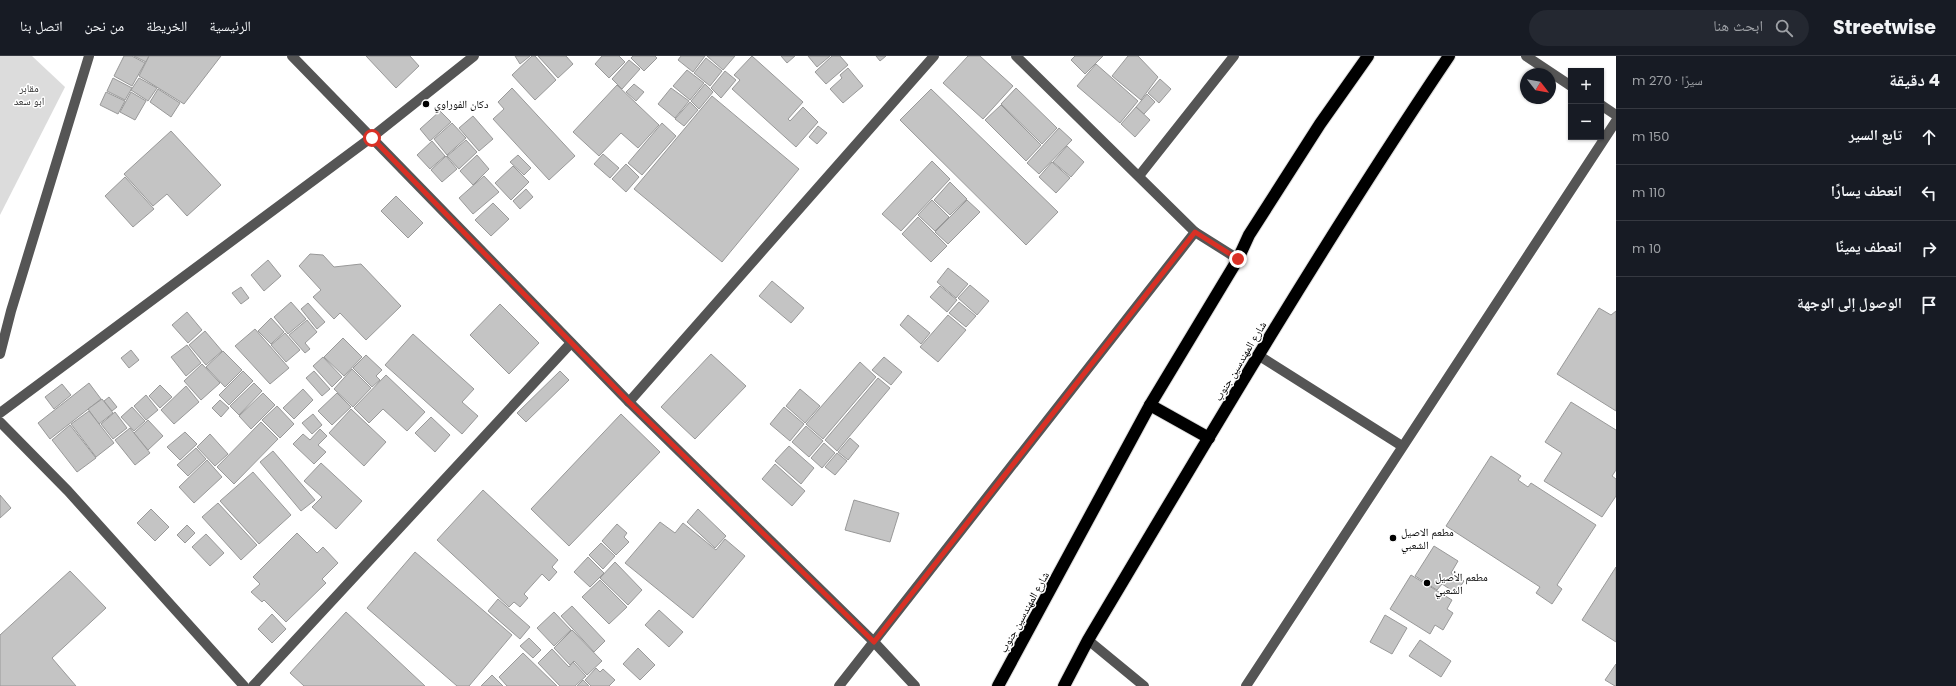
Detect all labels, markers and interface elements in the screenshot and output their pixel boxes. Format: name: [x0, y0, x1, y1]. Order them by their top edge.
search box: [1529, 10, 1809, 46]
text: Streetwise: [1833, 14, 1936, 41]
text: ابحث هنا: [1713, 15, 1763, 36]
text: اتصل بنا: [20, 16, 63, 36]
text: من نحن: [85, 16, 124, 36]
text: الخريطة: [146, 16, 187, 36]
text: الرئيسية: [209, 16, 251, 36]
icon: search: [1773, 17, 1795, 39]
north arrow: [1520, 68, 1556, 104]
map controls: [1568, 68, 1604, 140]
button: +: [1568, 68, 1604, 104]
text: 4 دقيقة: [1889, 68, 1940, 92]
text: سيرًا · 270 m: [1632, 71, 1703, 90]
park label: مقابر ابو سعد: [14, 80, 44, 109]
place label: دكان الفوراوي: [434, 96, 489, 113]
marker: دكان الفوراوي: [421, 99, 431, 109]
button: −: [1568, 104, 1604, 140]
text: تابع السير: [1849, 124, 1902, 145]
icon: ahead: [1918, 126, 1940, 148]
text: 150 m: [1632, 127, 1669, 146]
route start: [363, 129, 381, 147]
text: انعطف يسارًا: [1831, 180, 1902, 201]
icon: left: [1918, 182, 1940, 204]
text: 110 m: [1632, 183, 1665, 202]
text: انعطف يمينًا: [1835, 236, 1902, 257]
icon: right: [1918, 238, 1940, 260]
text: 10 m: [1632, 239, 1661, 258]
route end: [1229, 250, 1247, 268]
text: الوصول إلى الوجهة: [1797, 292, 1902, 313]
icon: arrive: [1918, 294, 1940, 316]
street label: شارع المهندسين جنوب: [1210, 318, 1270, 404]
place label: مطعم الاصيل الشعبي: [1401, 524, 1454, 554]
marker: مطعم الاصيل الشعبي: [1388, 533, 1398, 543]
street label: شارع المهندسين جنوب: [995, 569, 1053, 655]
place label: مطعم الأصيل الشعبي: [1435, 569, 1488, 599]
marker: مطعم الأصيل الشعبي: [1422, 578, 1432, 588]

